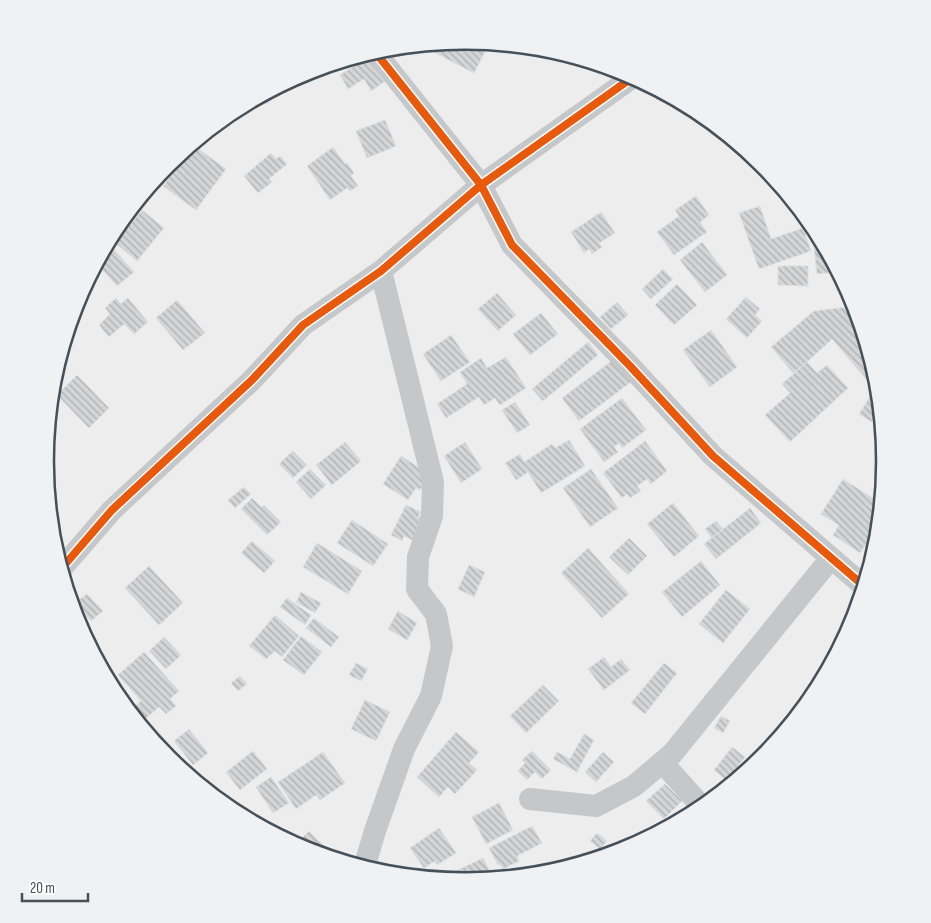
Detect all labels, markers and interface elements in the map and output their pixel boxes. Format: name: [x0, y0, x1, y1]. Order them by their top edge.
scale bar: [22, 870, 89, 902]
text: 20 m: [30, 879, 55, 898]

